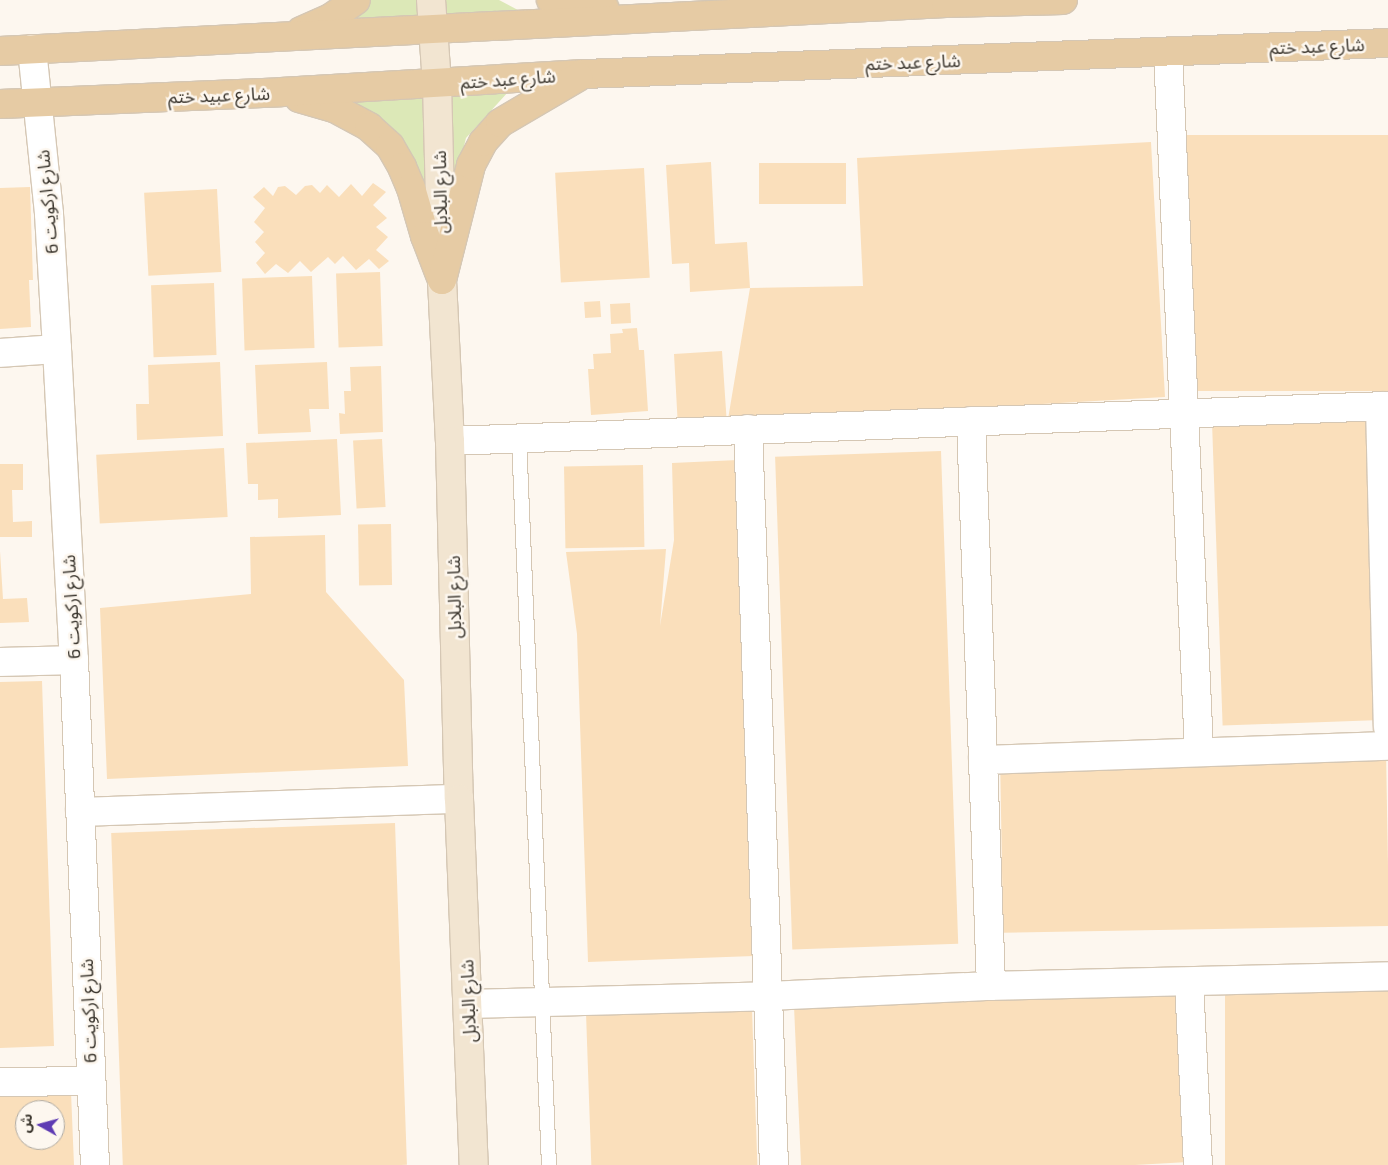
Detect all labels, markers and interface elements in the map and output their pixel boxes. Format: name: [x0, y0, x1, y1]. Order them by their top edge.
street label: شارع عبد ختم: [1269, 34, 1365, 58]
street label: شارع عبد ختم: [865, 50, 961, 74]
street label: شارع عبد ختم: [460, 65, 556, 93]
street label: شارع عبيد ختم: [168, 82, 270, 108]
street label: شارع اركويت 6: [32, 149, 62, 255]
street label: شارع البلابل: [428, 150, 452, 234]
street label: شارع اركويت 6: [57, 554, 85, 660]
street label: شارع البلابل: [442, 555, 466, 639]
street label: شارع اركويت 6: [75, 958, 101, 1064]
street label: شارع البلابل: [456, 959, 480, 1043]
north arrow: [15, 1100, 65, 1150]
text: ش: [16, 1113, 35, 1134]

